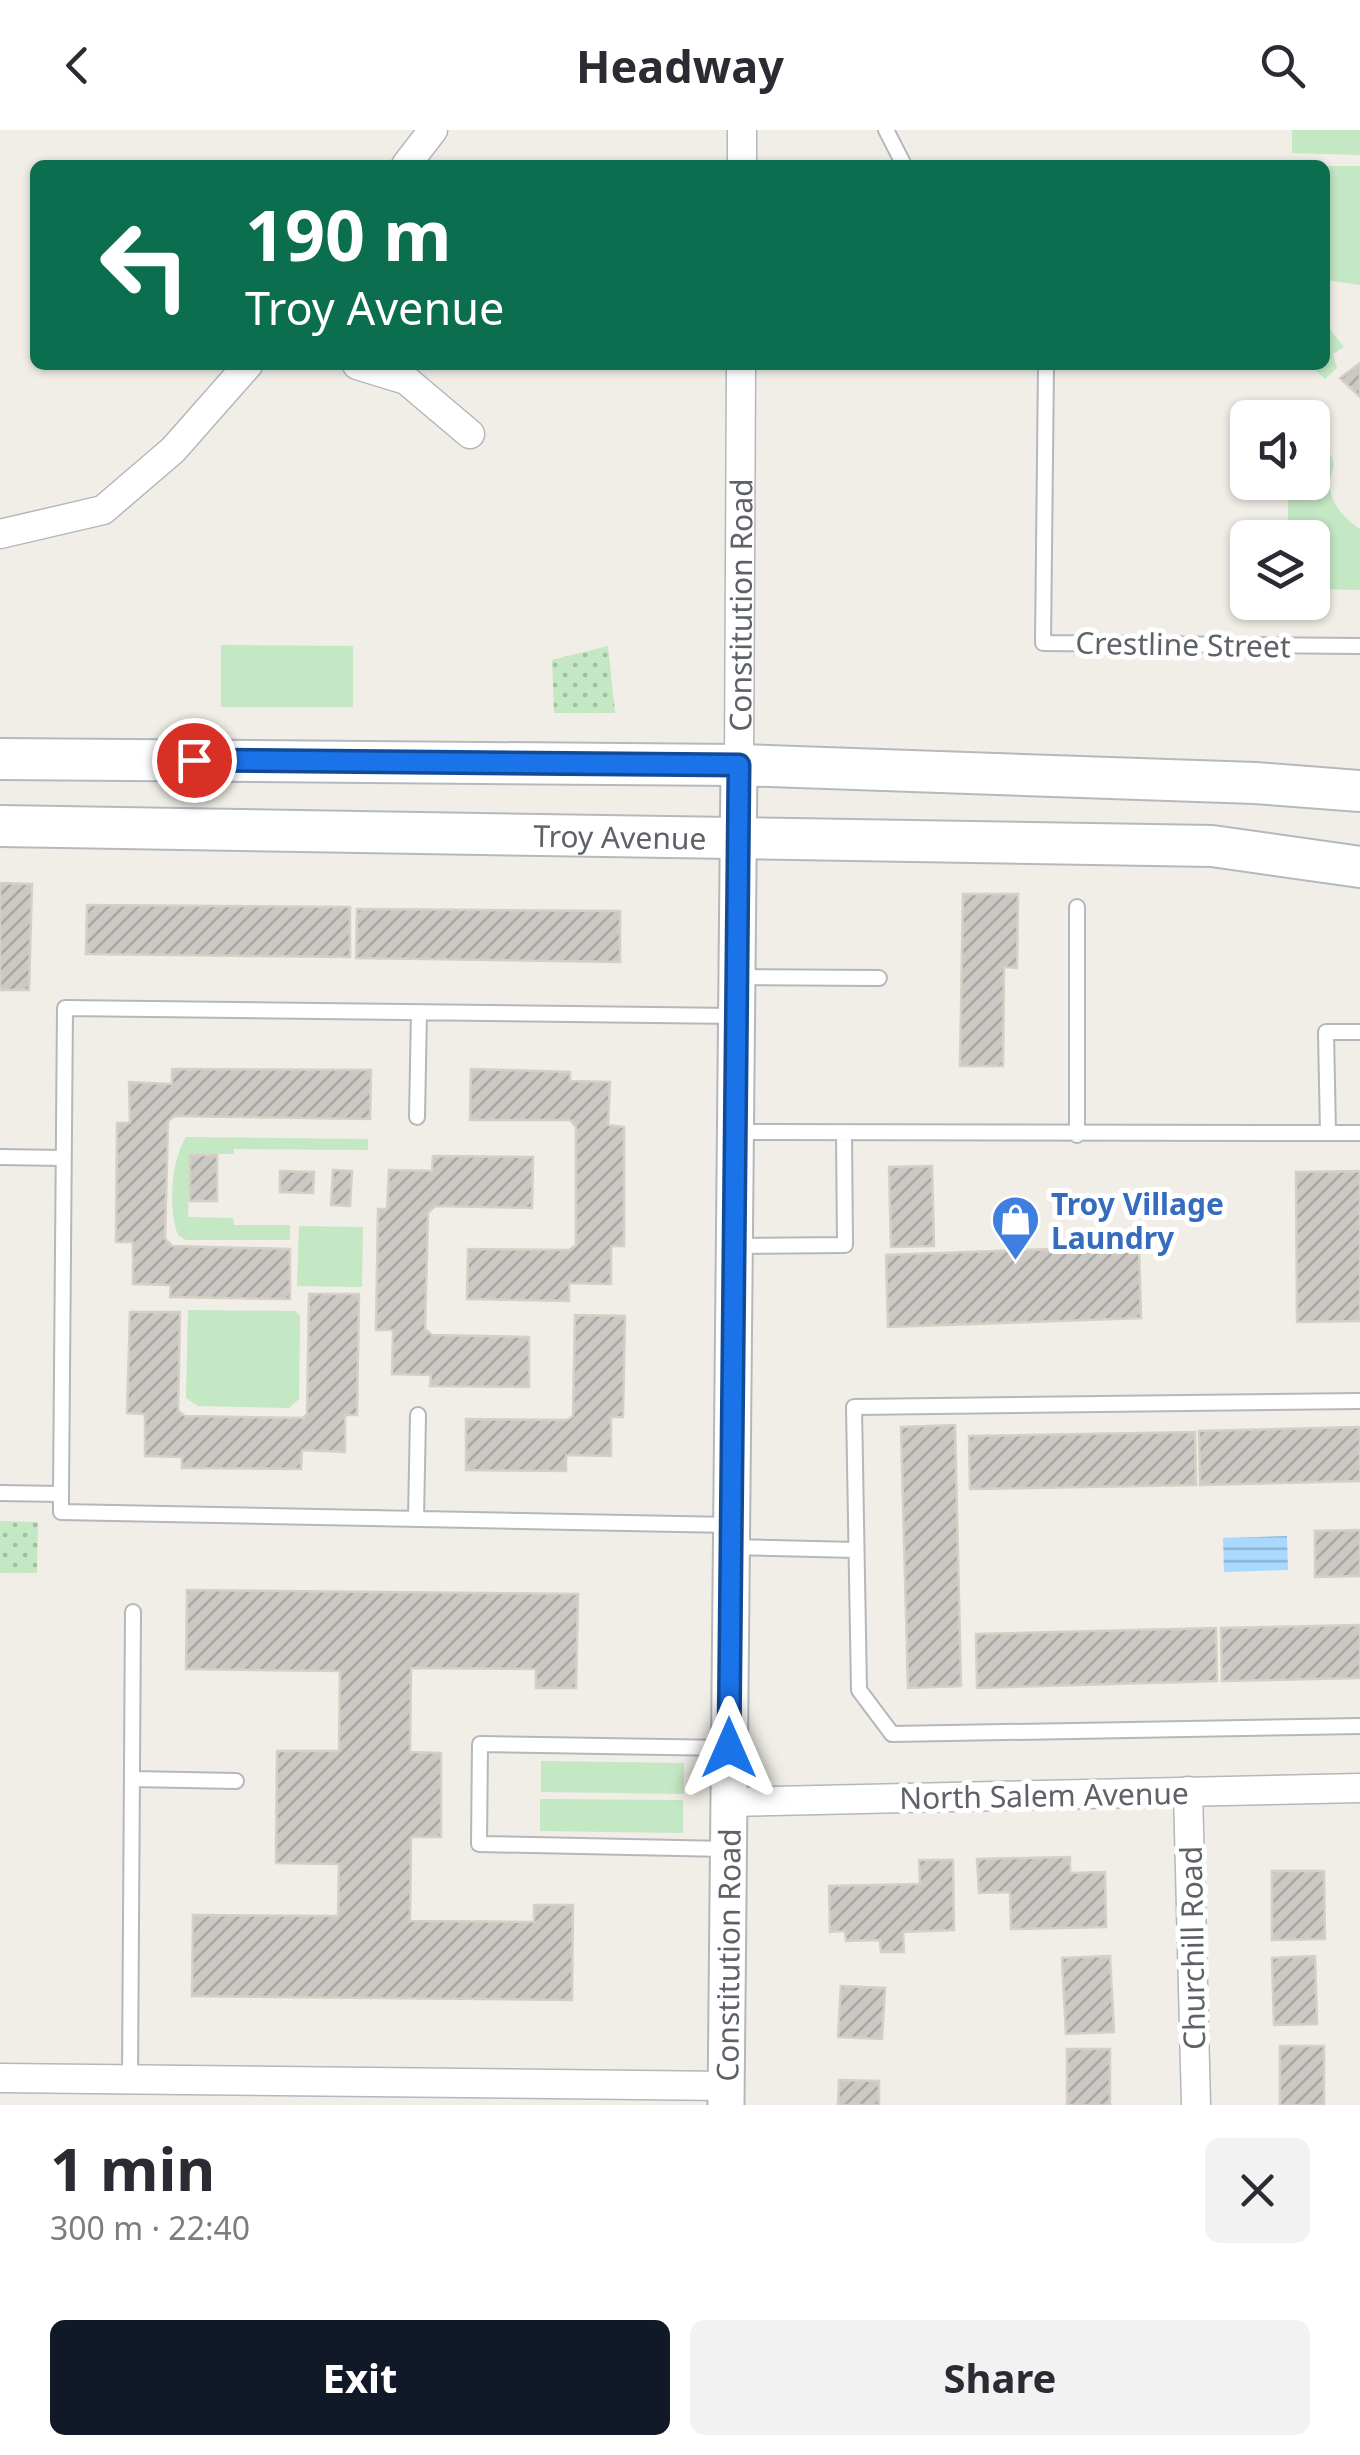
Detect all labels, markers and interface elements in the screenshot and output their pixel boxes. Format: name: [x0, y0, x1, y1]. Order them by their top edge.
text: Headway: [576, 35, 784, 96]
icon: back: [50, 38, 105, 93]
icon: search: [1255, 38, 1310, 93]
text: 190 m: [245, 186, 452, 282]
icon: left: [80, 200, 210, 330]
text: Troy Avenue: [245, 277, 504, 338]
map controls: [1230, 400, 1330, 620]
button: sound: [1230, 400, 1330, 500]
street label: Constitution Road: [719, 478, 761, 732]
button: layers: [1230, 520, 1330, 620]
street label: Crestline Street: [1075, 622, 1291, 666]
pin: [152, 718, 237, 803]
icon: arrive: [167, 733, 222, 788]
street label: Troy Avenue: [533, 814, 707, 858]
place label: Troy Village Laundry: [1051, 1183, 1224, 1258]
shop icon: Troy Village Laundry: [990, 1194, 1042, 1262]
position arrow: [677, 1696, 781, 1800]
street label: North Salem Avenue: [899, 1772, 1189, 1818]
street label: Constitution Road: [706, 1828, 749, 2082]
street label: Churchill Road: [1170, 1846, 1214, 2050]
text: 1 min: [50, 2127, 215, 2209]
button: close: [1205, 2138, 1310, 2243]
text: 300 m · 22:40: [50, 2206, 250, 2249]
button: Exit: [50, 2320, 670, 2435]
button: Share: [690, 2320, 1310, 2435]

